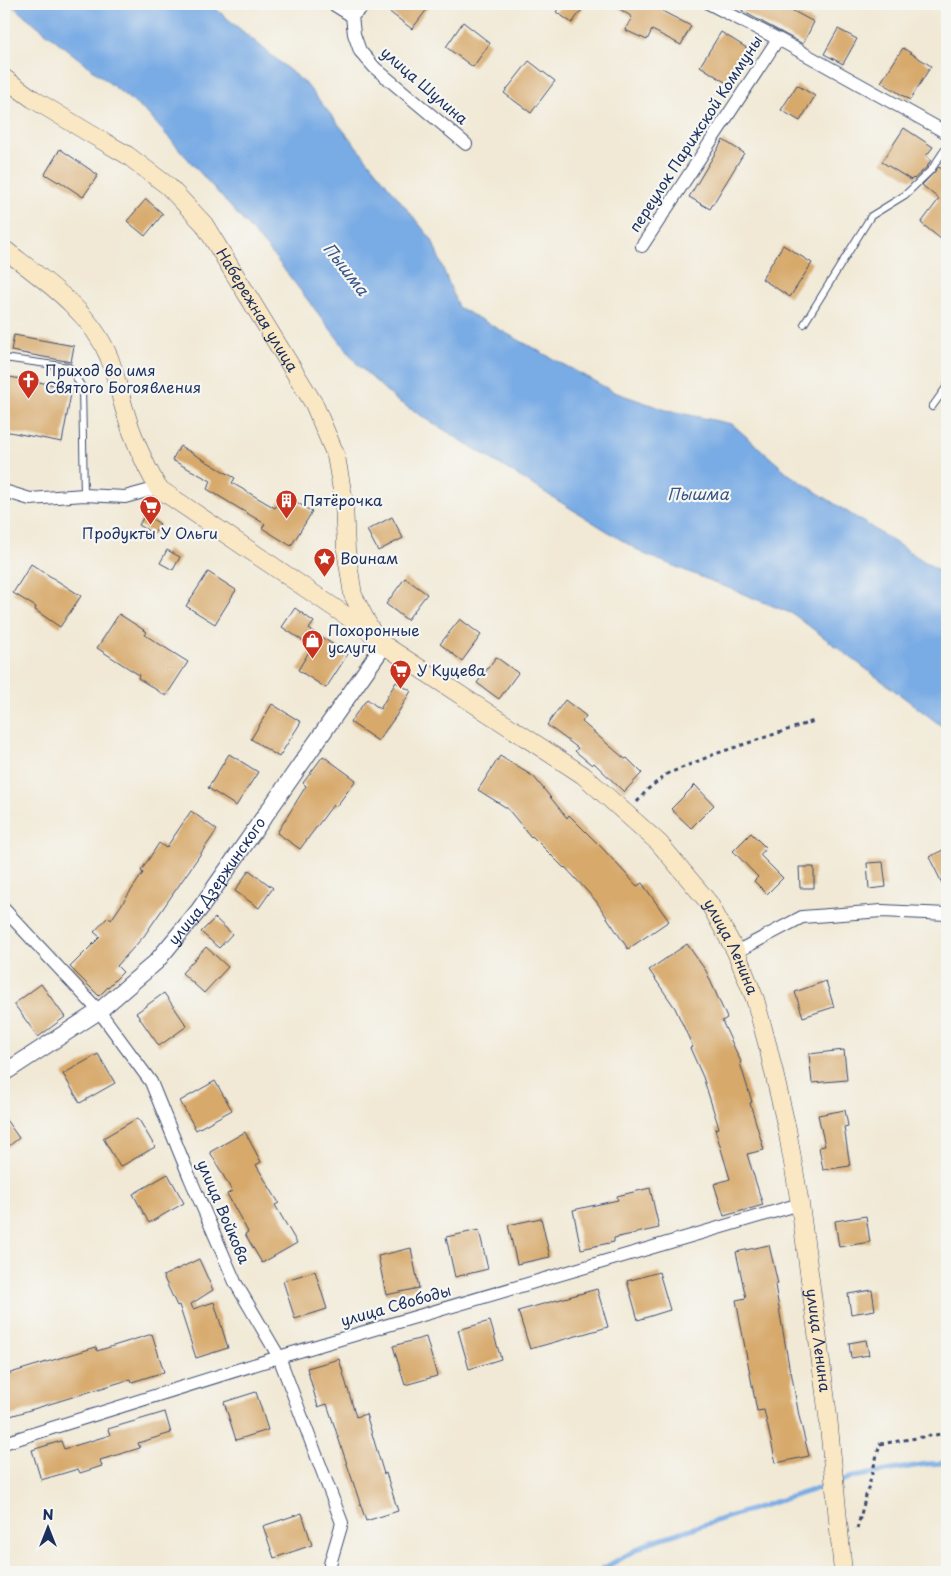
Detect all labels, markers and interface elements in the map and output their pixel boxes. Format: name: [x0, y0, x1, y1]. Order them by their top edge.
street label: переулок Парижской Коммуны: [622, 30, 767, 236]
street label: улица Шулина: [376, 40, 474, 130]
water label: Пышма: [318, 237, 376, 301]
street label: Набережная улица: [211, 243, 305, 376]
place label: Приход во имя Святого Богоявления: [45, 358, 201, 398]
church icon: Приход во имя Святого Богоявления: [17, 368, 41, 399]
water label: Пышма: [667, 481, 730, 505]
place label: Пятёрочка: [303, 488, 383, 511]
building icon: Пятёрочка: [275, 489, 299, 520]
supermarket icon: Продукты У Ольги: [138, 494, 162, 525]
place label: Продукты У Ольги: [82, 521, 218, 544]
place label: Воинам: [340, 546, 398, 569]
place icon: Воинам: [312, 547, 336, 578]
place label: Похоронные услуги: [328, 618, 420, 658]
shop icon: Похоронные услуги: [300, 628, 324, 659]
place label: У Куцева: [417, 658, 486, 681]
supermarket icon: У Куцева: [389, 659, 413, 690]
street label: улица Дзержинского: [162, 812, 271, 949]
street label: улица Ленина: [699, 894, 765, 998]
street label: улица Войкова: [192, 1156, 257, 1268]
street label: улица Свободы: [337, 1278, 454, 1331]
street label: улица Ленина: [801, 1287, 838, 1394]
north arrow: [22, 1504, 72, 1554]
text: N: [42, 1504, 54, 1525]

